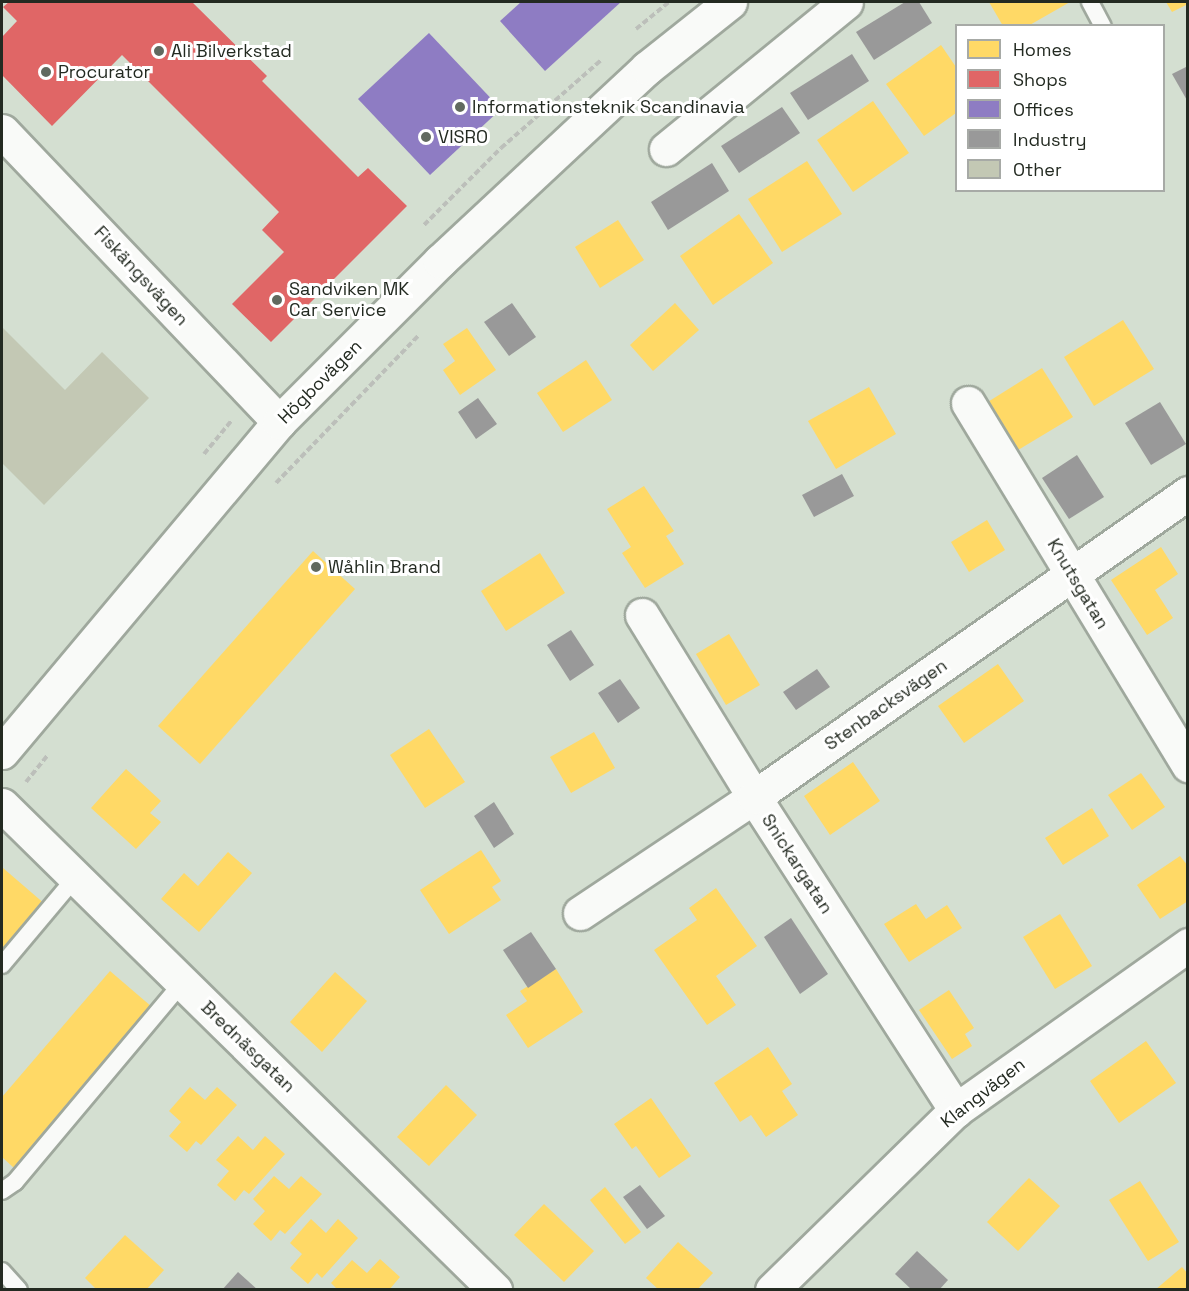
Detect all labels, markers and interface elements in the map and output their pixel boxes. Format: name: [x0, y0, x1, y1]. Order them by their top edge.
legend: [955, 24, 1165, 192]
text: Homes: [1013, 38, 1072, 61]
place label: Ali Bilverkstad: [171, 40, 292, 62]
marker: Ali Bilverkstad: [152, 44, 166, 58]
place label: Procurator: [58, 61, 150, 83]
marker: Procurator: [39, 65, 53, 79]
text: Shops: [1013, 68, 1067, 91]
place label: Informationsteknik Scandinavia: [472, 96, 745, 118]
text: Offices: [1013, 98, 1074, 121]
marker: Informationsteknik Scandinavia: [453, 100, 467, 114]
place label: VISRO: [438, 126, 488, 148]
text: Industry: [1013, 128, 1086, 151]
marker: VISRO: [419, 130, 433, 144]
text: Other: [1013, 158, 1062, 181]
street label: Fiskängsvägen: [89, 222, 193, 330]
place label: Sandviken MK Car Service: [289, 279, 409, 322]
marker: Sandviken MK Car Service: [270, 293, 284, 307]
street label: Högbovägen: [274, 336, 366, 428]
street label: Knutsgatan: [1043, 535, 1113, 633]
place label: Wåhlin Brand: [328, 556, 441, 578]
marker: Wåhlin Brand: [309, 560, 323, 574]
street label: Stenbacksvägen: [821, 655, 951, 755]
street label: Snickargatan: [757, 810, 837, 918]
street label: Brednäsgatan: [196, 997, 300, 1097]
street label: Klangvägen: [937, 1053, 1029, 1133]

